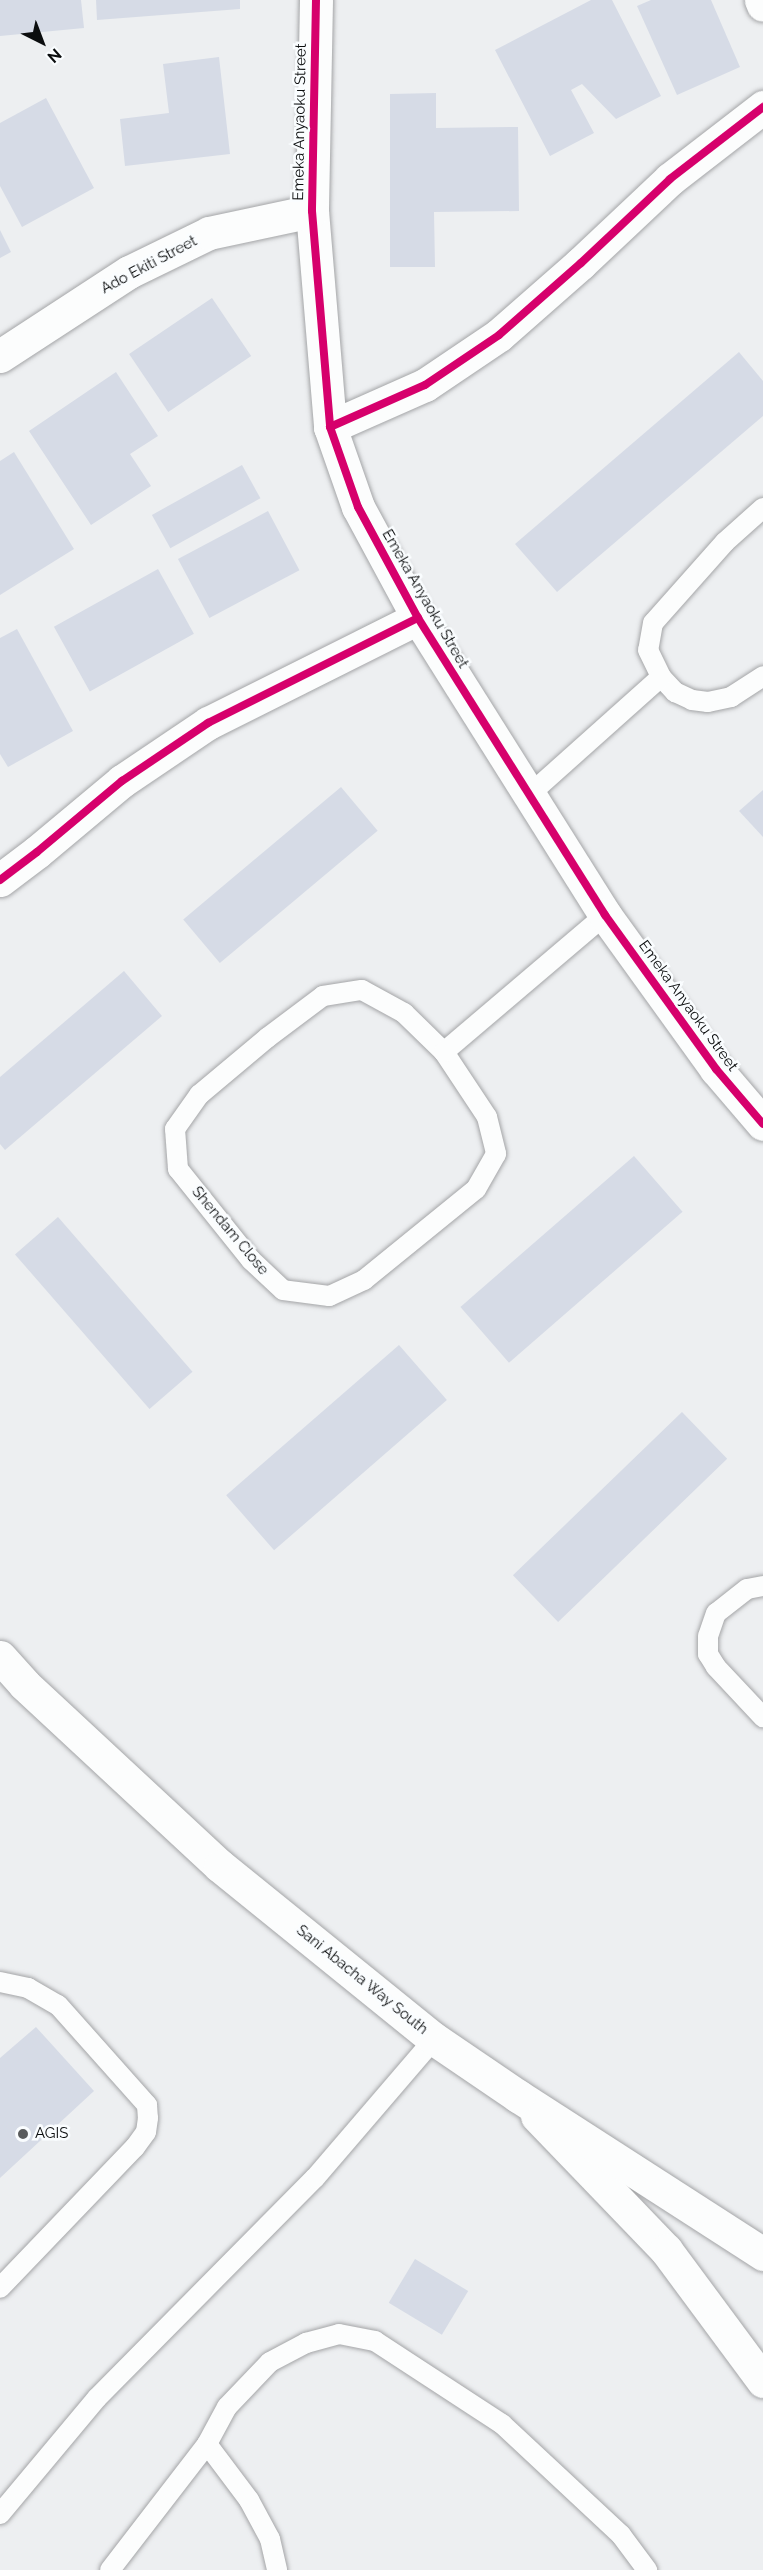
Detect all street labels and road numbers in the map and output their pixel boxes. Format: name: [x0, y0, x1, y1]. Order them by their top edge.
street label: Emeka Anyaoku Street: [290, 43, 310, 201]
street label: Ado Ekiti Street: [98, 232, 200, 298]
street label: Emeka Anyaoku Street: [378, 526, 472, 672]
street label: Emeka Anyaoku Street: [634, 937, 742, 1075]
street label: Shendam Close: [188, 1183, 272, 1279]
street label: Sani Abacha Way South: [292, 1921, 432, 2039]

